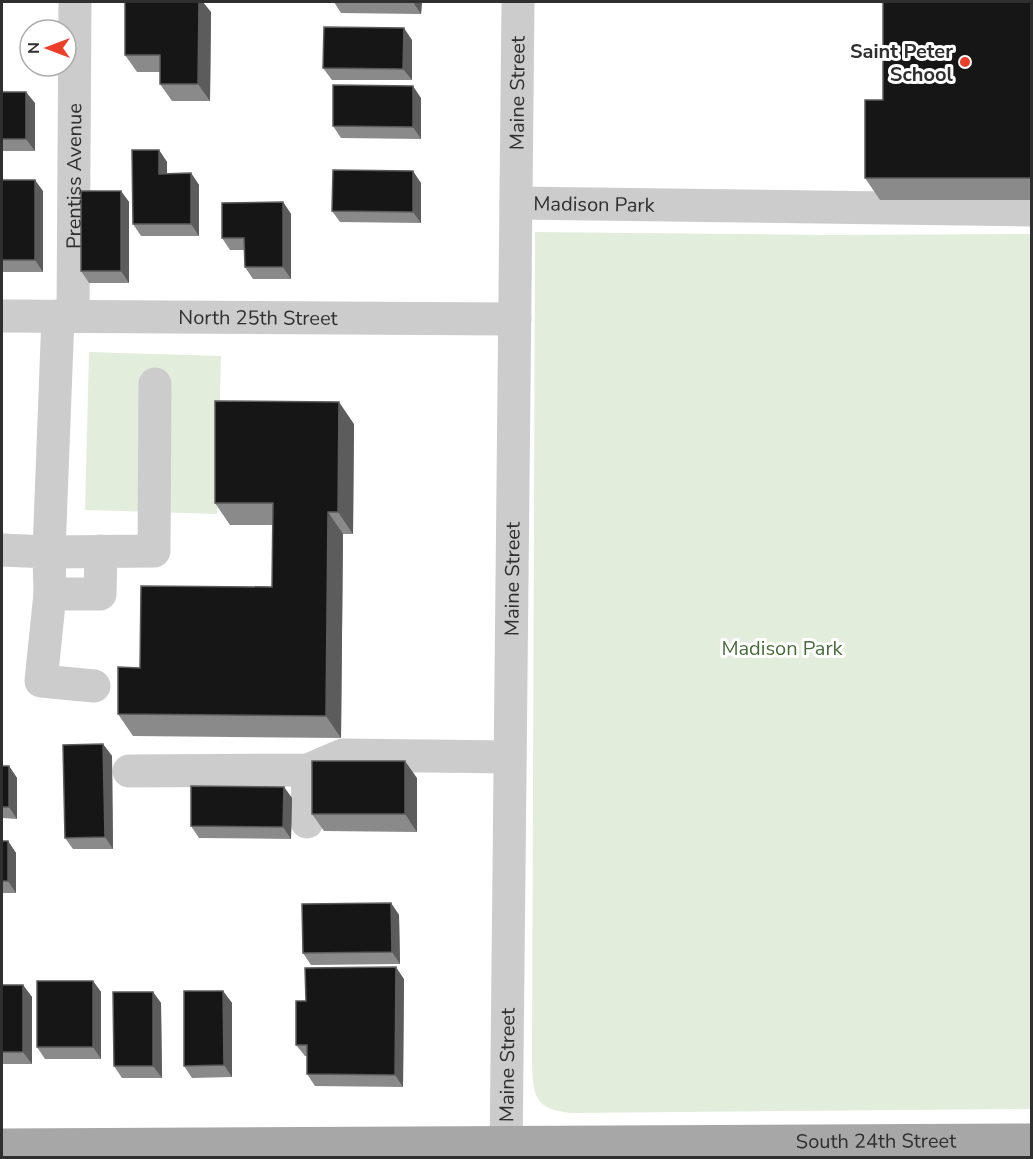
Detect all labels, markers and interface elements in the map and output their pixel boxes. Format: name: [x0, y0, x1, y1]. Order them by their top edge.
north arrow: [18, 18, 78, 78]
street label: Maine Street: [503, 35, 531, 150]
place label: Saint Peter School: [850, 38, 954, 88]
text: N: [23, 42, 45, 54]
marker: Saint Peter School: [958, 55, 972, 69]
street label: Prentiss Avenue: [60, 103, 88, 249]
street label: Madison Park: [533, 190, 656, 218]
street label: North 25th Street: [178, 304, 339, 331]
street label: Maine Street: [498, 521, 526, 636]
park label: Madison Park: [721, 635, 844, 662]
street label: Maine Street: [493, 1007, 521, 1122]
street label: South 24th Street: [796, 1127, 957, 1155]

